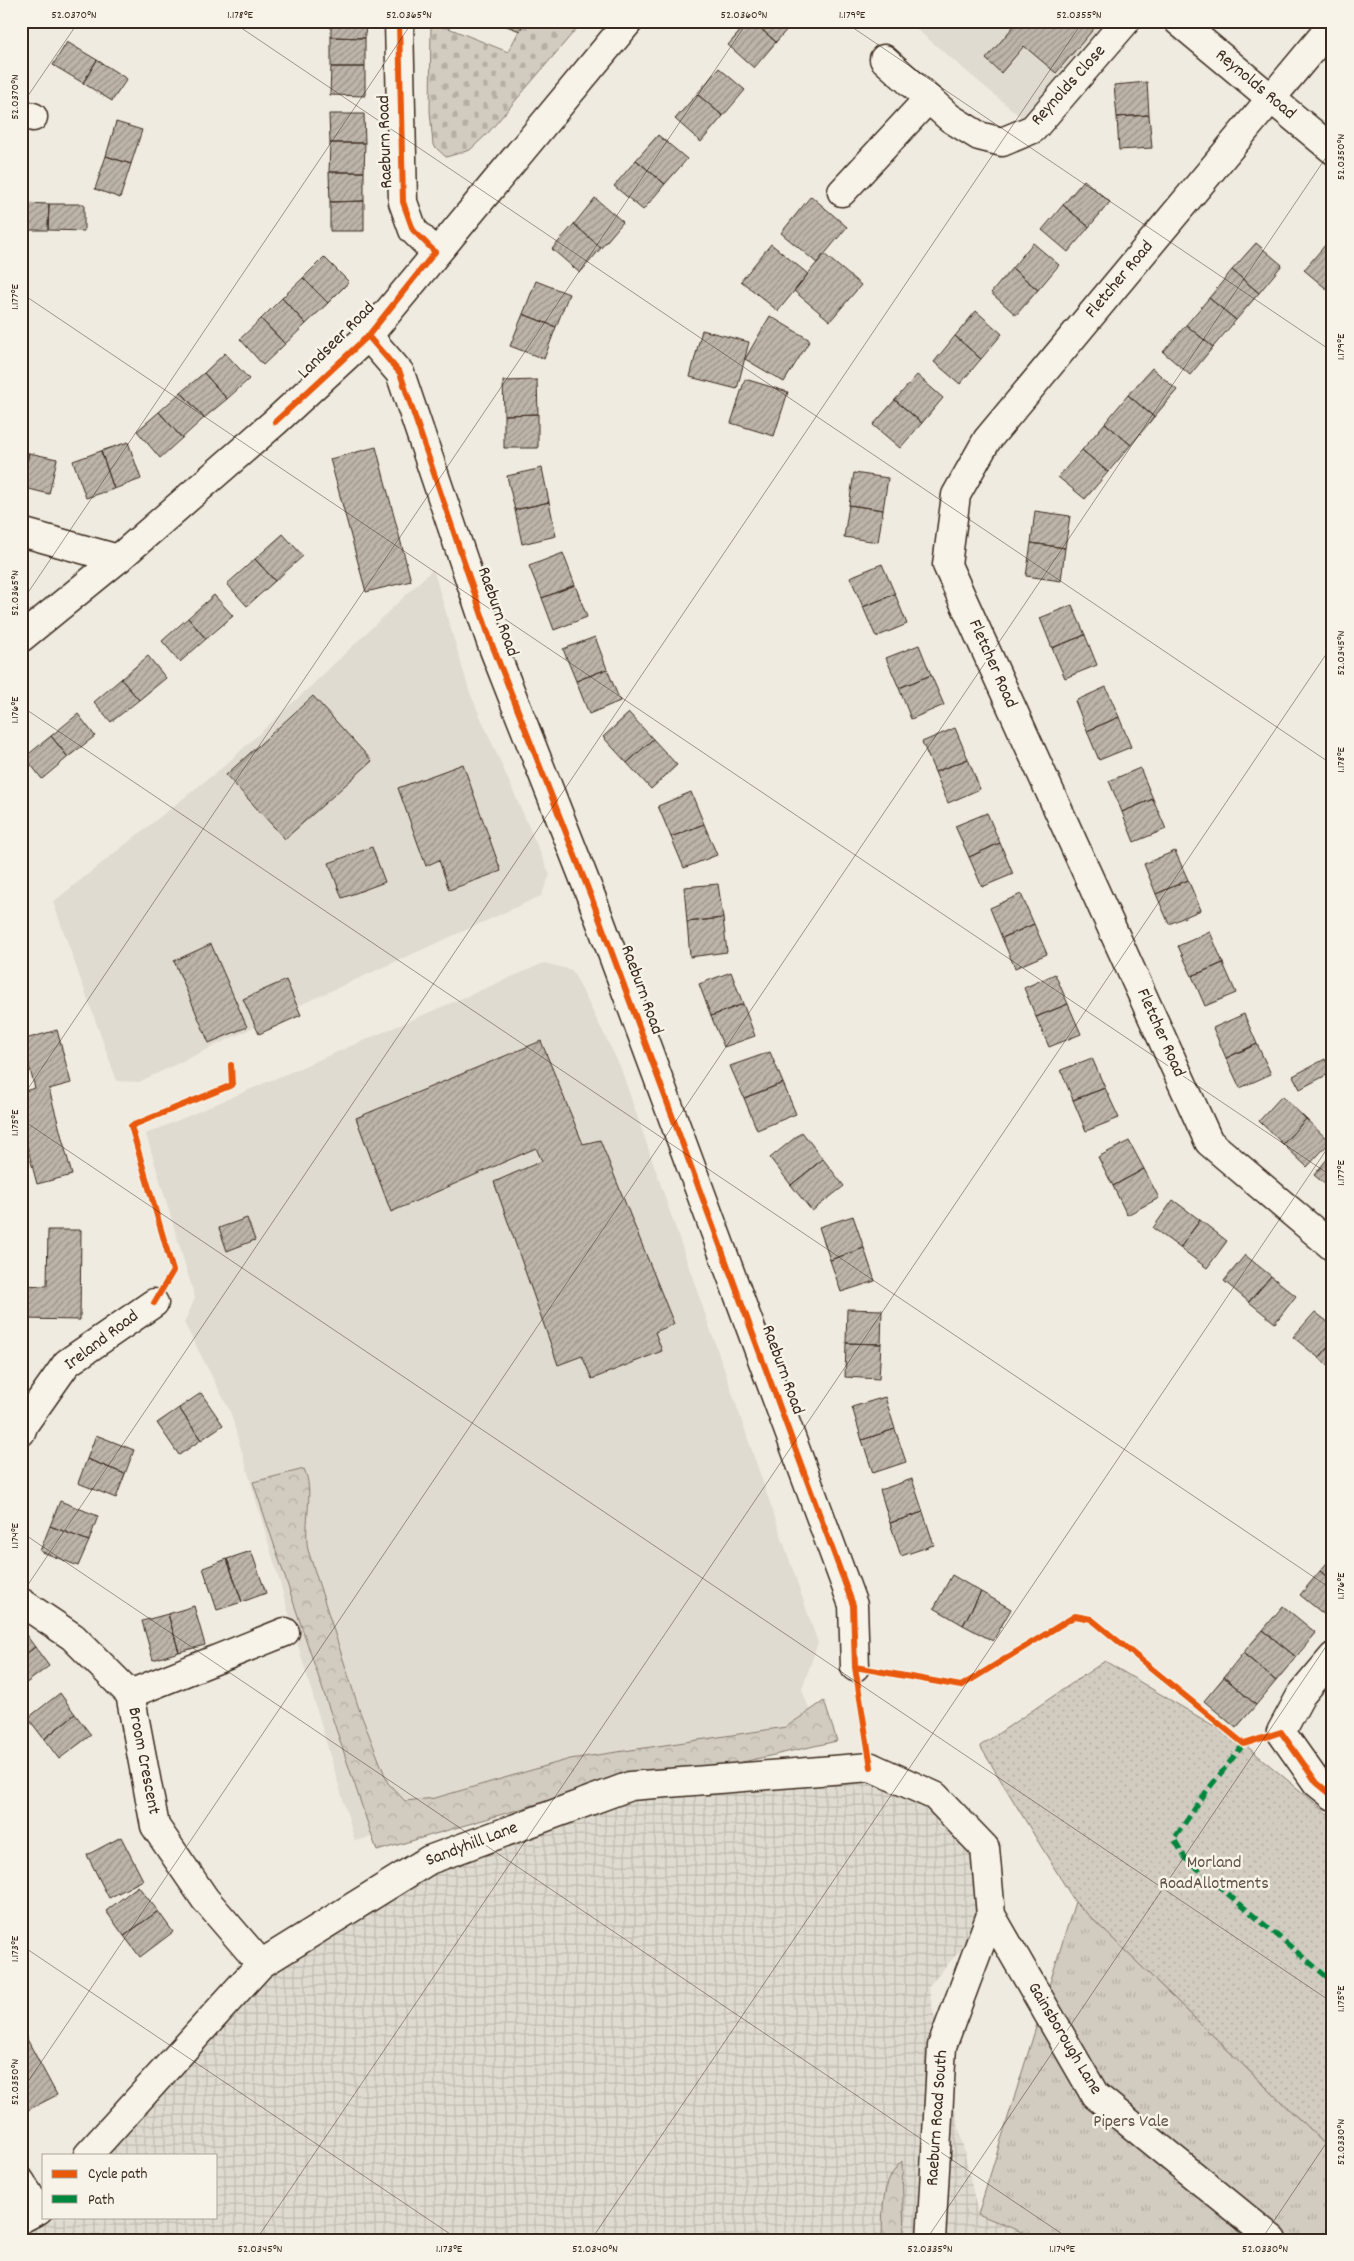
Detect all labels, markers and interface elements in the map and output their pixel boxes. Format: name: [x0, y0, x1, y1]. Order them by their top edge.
text: 52.0370°N: [51, 7, 97, 24]
text: 1.178°E: [227, 7, 254, 24]
text: 52.0365°N: [386, 7, 432, 24]
text: 52.0360°N: [721, 7, 767, 24]
text: 1.179°E: [839, 7, 866, 24]
text: 52.0355°N: [1056, 7, 1102, 24]
street label: Reynolds Close: [1026, 40, 1112, 132]
street label: Reynolds Road: [1209, 44, 1301, 126]
text: 52.0370°N: [7, 74, 24, 120]
street label: Raeburn Road: [372, 95, 400, 189]
text: 52.0350°N: [1333, 134, 1350, 180]
street label: Fletcher Road: [1080, 236, 1160, 324]
text: 1.177°E: [7, 284, 24, 310]
street label: Landseer Road: [293, 297, 381, 385]
text: 1.179°E: [1333, 333, 1350, 360]
street label: Raeburn Road: [470, 564, 524, 660]
text: 52.0365°N: [7, 570, 24, 616]
street label: Fletcher Road: [961, 616, 1023, 712]
text: 52.0345°N: [1333, 630, 1350, 675]
text: 1.176°E: [7, 696, 24, 724]
text: 1.178°E: [1333, 746, 1350, 773]
street label: Raeburn Road: [613, 942, 669, 1038]
street label: Fletcher Road: [1129, 985, 1191, 1081]
text: 1.175°E: [7, 1109, 24, 1136]
text: 1.177°E: [1333, 1160, 1350, 1186]
street label: Ireland Road: [60, 1305, 144, 1377]
street label: Raeburn Road: [754, 1322, 810, 1418]
text: 1.174°E: [7, 1522, 24, 1549]
text: 1.176°E: [1333, 1572, 1350, 1600]
street label: Broom Crescent: [120, 1705, 166, 1817]
street label: Sandyhill Lane: [422, 1816, 522, 1874]
park label: Morland RoadAllotments: [1159, 1851, 1269, 1897]
text: 1.173°E: [7, 1935, 24, 1962]
street label: Gainsborough Lane: [1021, 1978, 1108, 2100]
text: 1.175°E: [1333, 1985, 1350, 2012]
street label: Raeburn Road South: [921, 2049, 955, 2187]
text: 52.0350°N: [7, 2059, 24, 2105]
park label: Pipers Vale: [1093, 2110, 1169, 2135]
text: 52.0330°N: [1333, 2119, 1350, 2165]
legend: [42, 2154, 218, 2218]
text: Cycle path: [88, 2164, 148, 2186]
text: Path: [88, 2190, 114, 2212]
text: 52.0345°N: [238, 2241, 283, 2258]
text: 1.173°E: [436, 2241, 463, 2258]
text: 52.0340°N: [572, 2241, 618, 2258]
text: 52.0335°N: [907, 2241, 953, 2258]
text: 1.174°E: [1049, 2241, 1076, 2258]
text: 52.0330°N: [1242, 2241, 1288, 2258]

